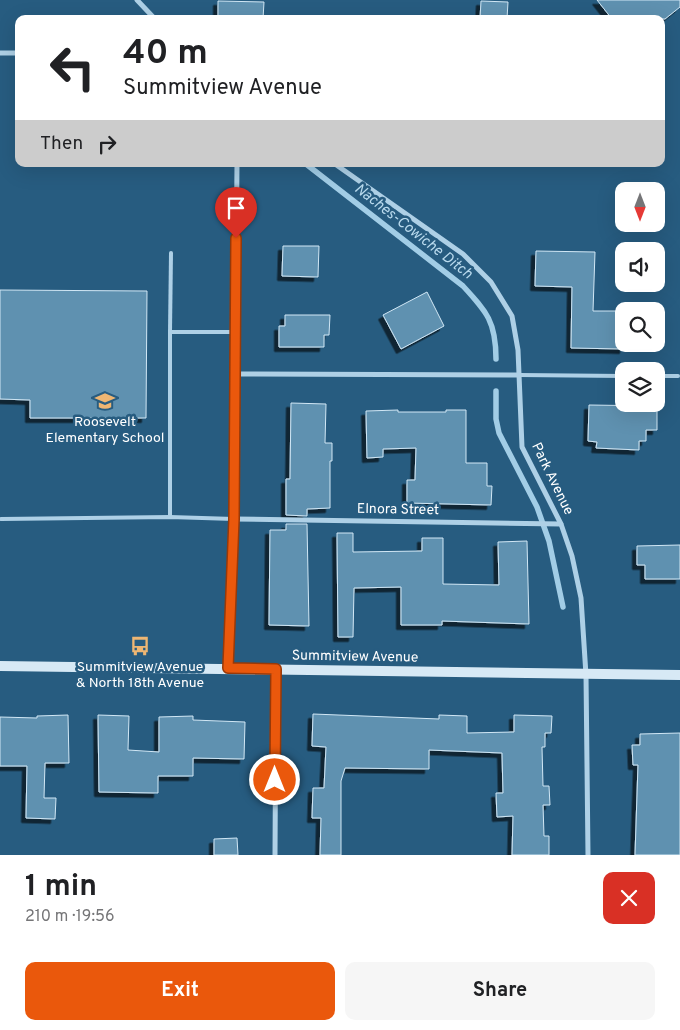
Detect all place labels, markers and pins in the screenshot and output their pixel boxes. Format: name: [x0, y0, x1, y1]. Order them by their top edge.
pin: [215, 187, 257, 238]
school or university icon: Roosevelt Elementary School: [94, 390, 116, 412]
place label: Roosevelt Elementary School: [46, 414, 164, 447]
bus stop icon: Summitview Avenue & North 18th Avenue: [129, 635, 151, 657]
place label: Summitview Avenue & North 18th Avenue: [76, 659, 204, 692]

